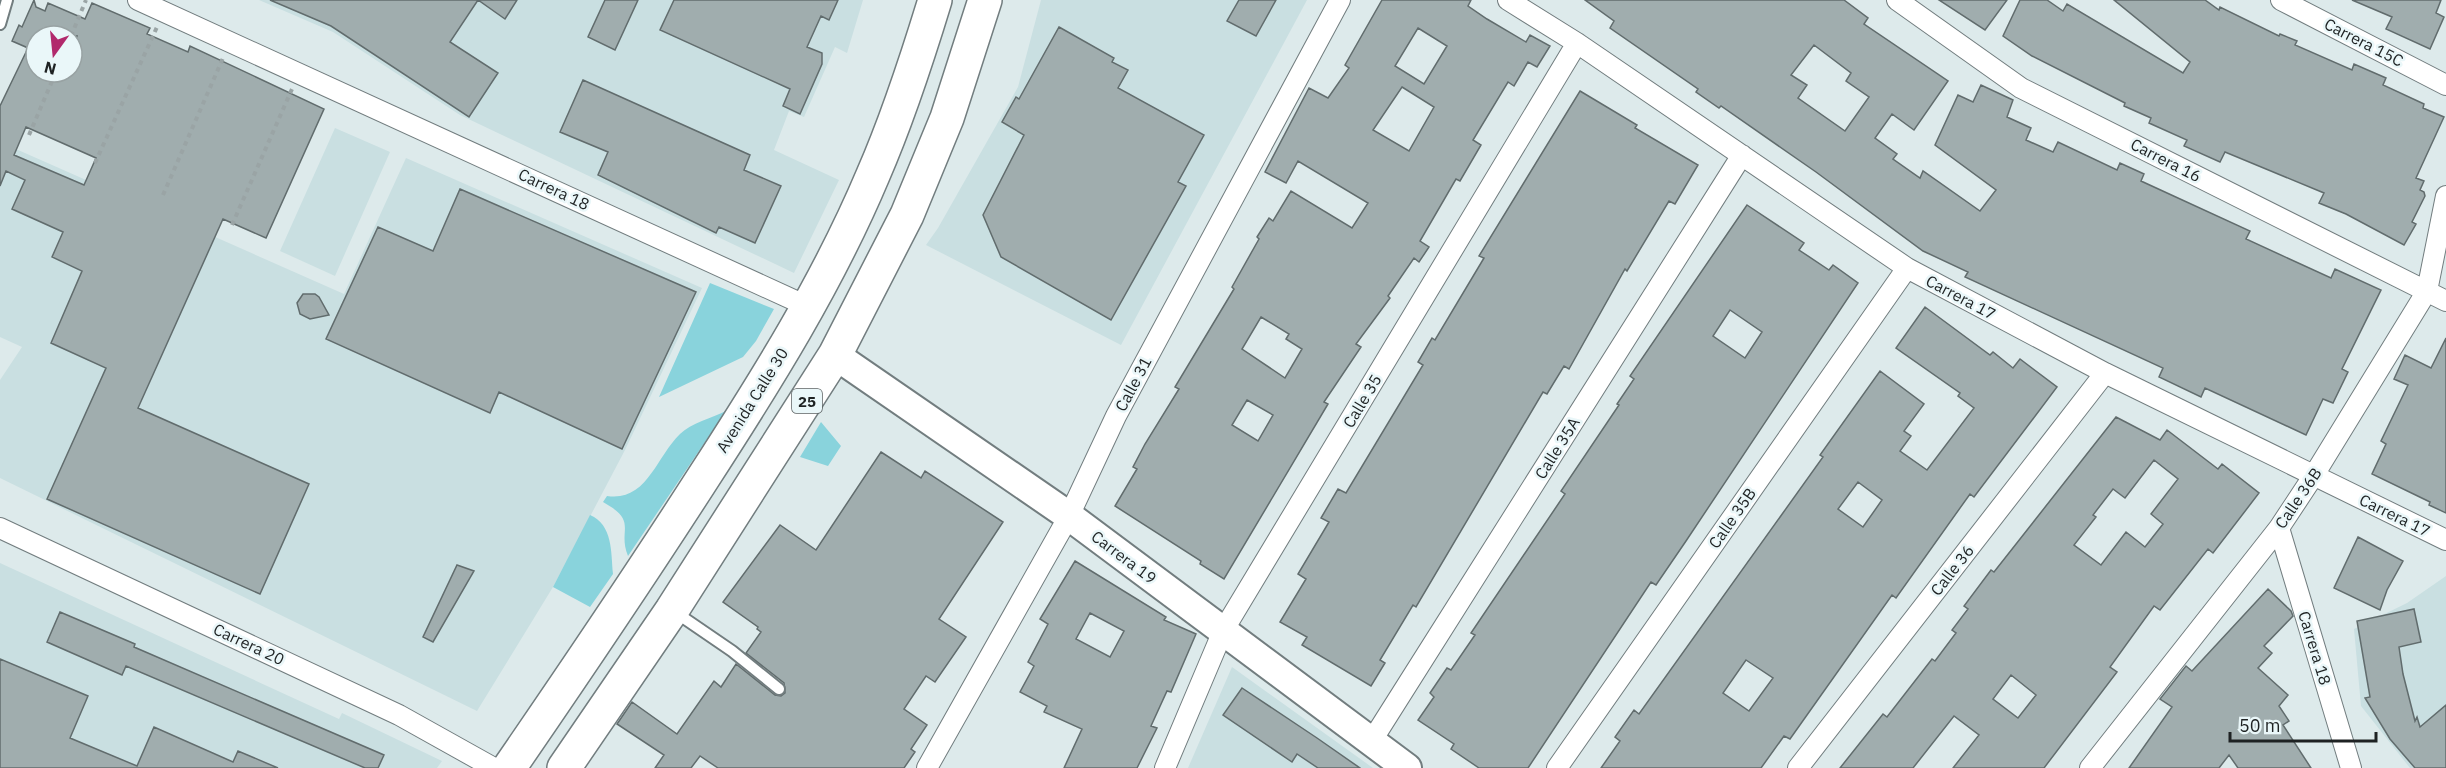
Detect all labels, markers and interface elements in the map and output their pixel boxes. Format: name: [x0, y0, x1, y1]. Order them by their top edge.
street label: Carrera 15C: [2321, 14, 2407, 71]
north arrow: [24, 24, 84, 84]
text: N: [42, 57, 58, 80]
street label: Carrera 16: [2127, 134, 2205, 186]
street label: Carrera 18: [515, 164, 593, 214]
street label: Carrera 17: [1923, 270, 1999, 324]
street label: Avenida Calle 30: [712, 344, 792, 456]
street label: Calle 31: [1110, 353, 1156, 415]
street label: Calle 35: [1338, 371, 1386, 431]
road number: 25: [792, 389, 822, 413]
street label: Calle 35A: [1530, 413, 1584, 483]
street label: Calle 36B: [2270, 464, 2326, 532]
street label: Calle 35B: [1704, 484, 1760, 552]
street label: Carrera 17: [2356, 489, 2434, 541]
street label: Carrera 19: [1088, 526, 1160, 588]
street label: Calle 36: [1926, 541, 1978, 599]
street label: Carrera 18: [2294, 609, 2336, 687]
street label: Carrera 20: [210, 619, 288, 669]
scale bar: [2230, 705, 2376, 743]
text: 50 m: [2239, 714, 2281, 737]

